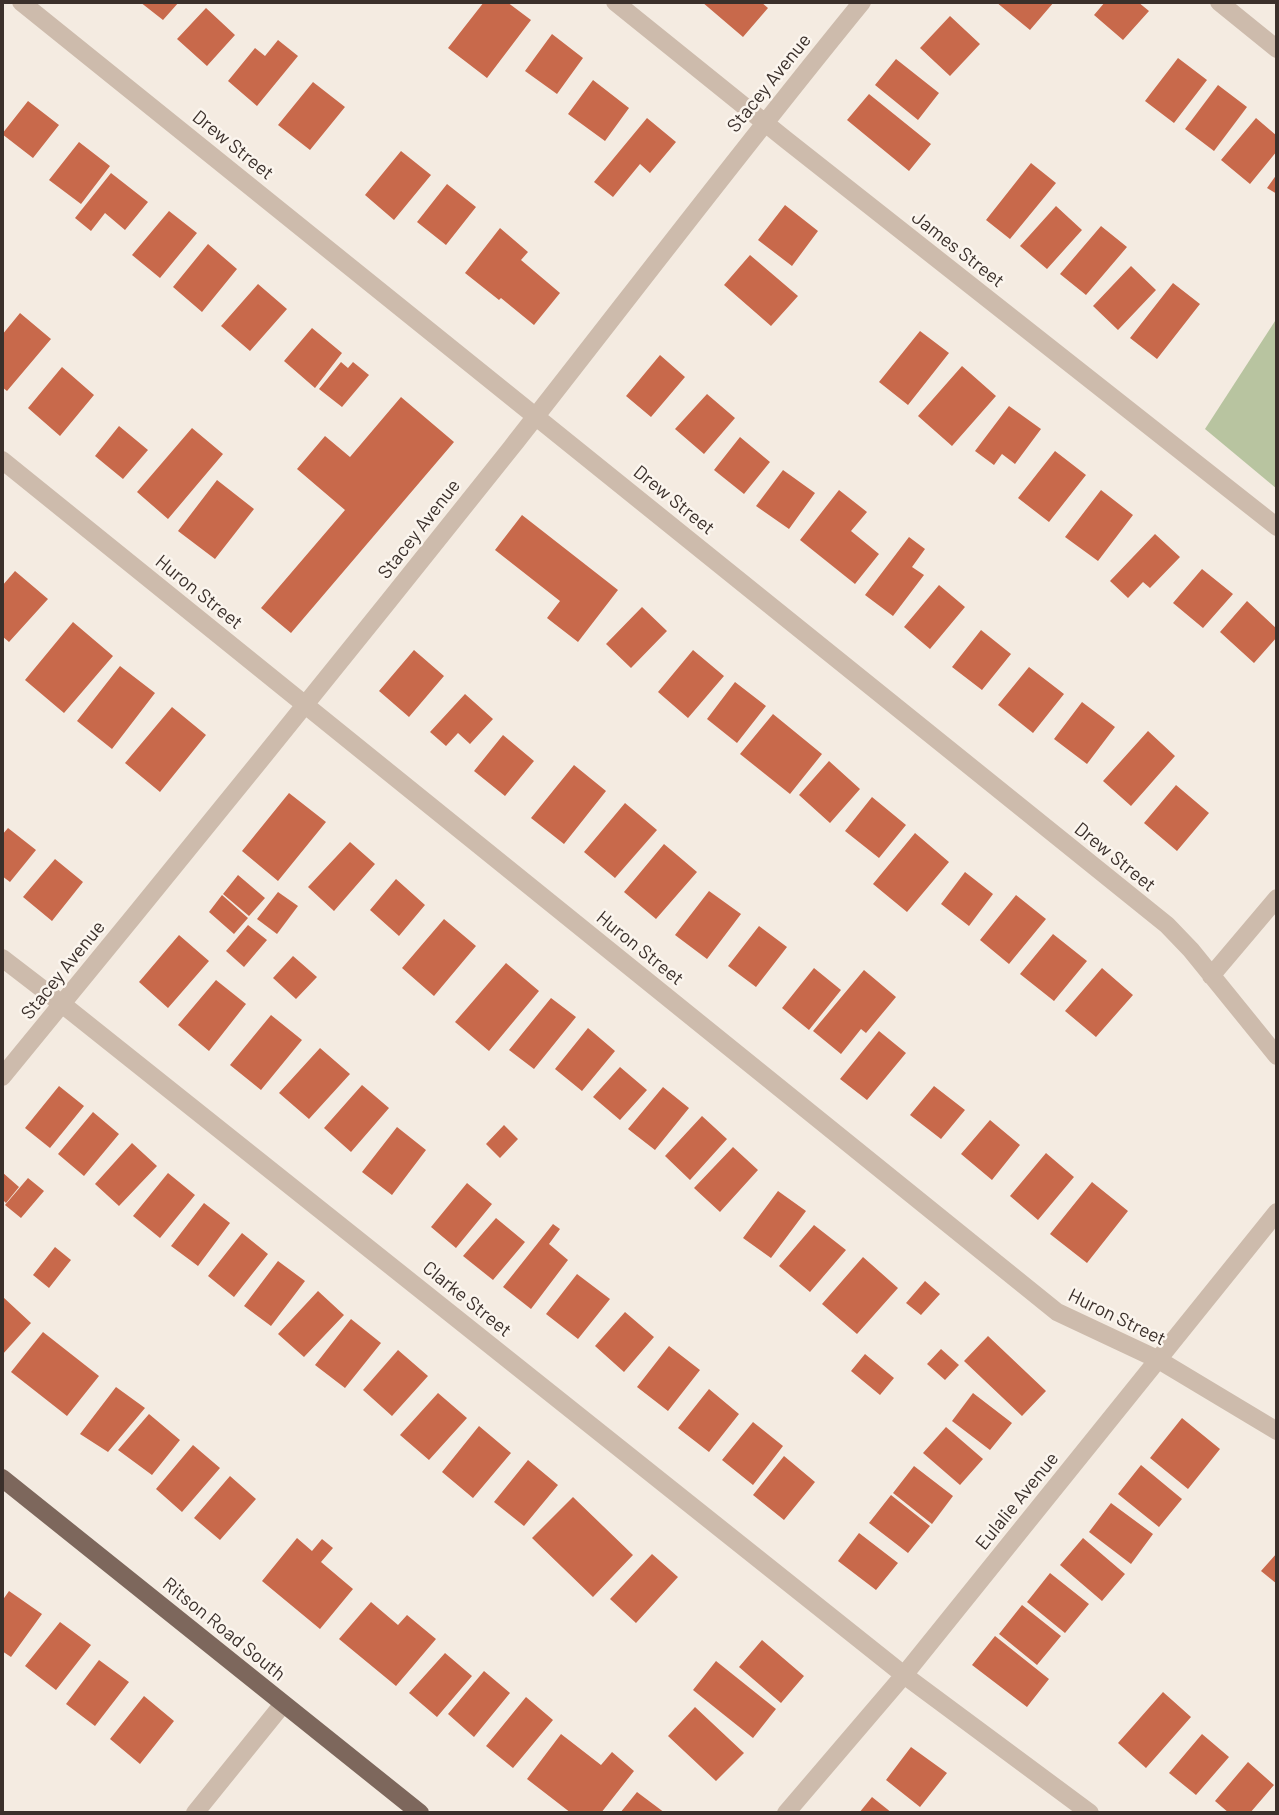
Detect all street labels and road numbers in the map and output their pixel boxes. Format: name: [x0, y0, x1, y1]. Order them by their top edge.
street label: Stacey Avenue: [722, 29, 816, 137]
street label: Drew Street: [188, 105, 278, 185]
street label: James Street: [907, 206, 1009, 292]
street label: Drew Street: [629, 460, 719, 540]
street label: Stacey Avenue: [373, 475, 465, 583]
street label: Huron Street: [151, 550, 247, 634]
street label: Drew Street: [1070, 817, 1160, 897]
street label: Huron Street: [592, 906, 688, 990]
street label: Stacey Avenue: [16, 916, 110, 1024]
street label: Clarke Street: [418, 1256, 516, 1342]
street label: Huron Street: [1065, 1284, 1169, 1350]
street label: Eulalie Avenue: [971, 1447, 1063, 1555]
street label: Ritson Road South: [158, 1572, 290, 1686]

